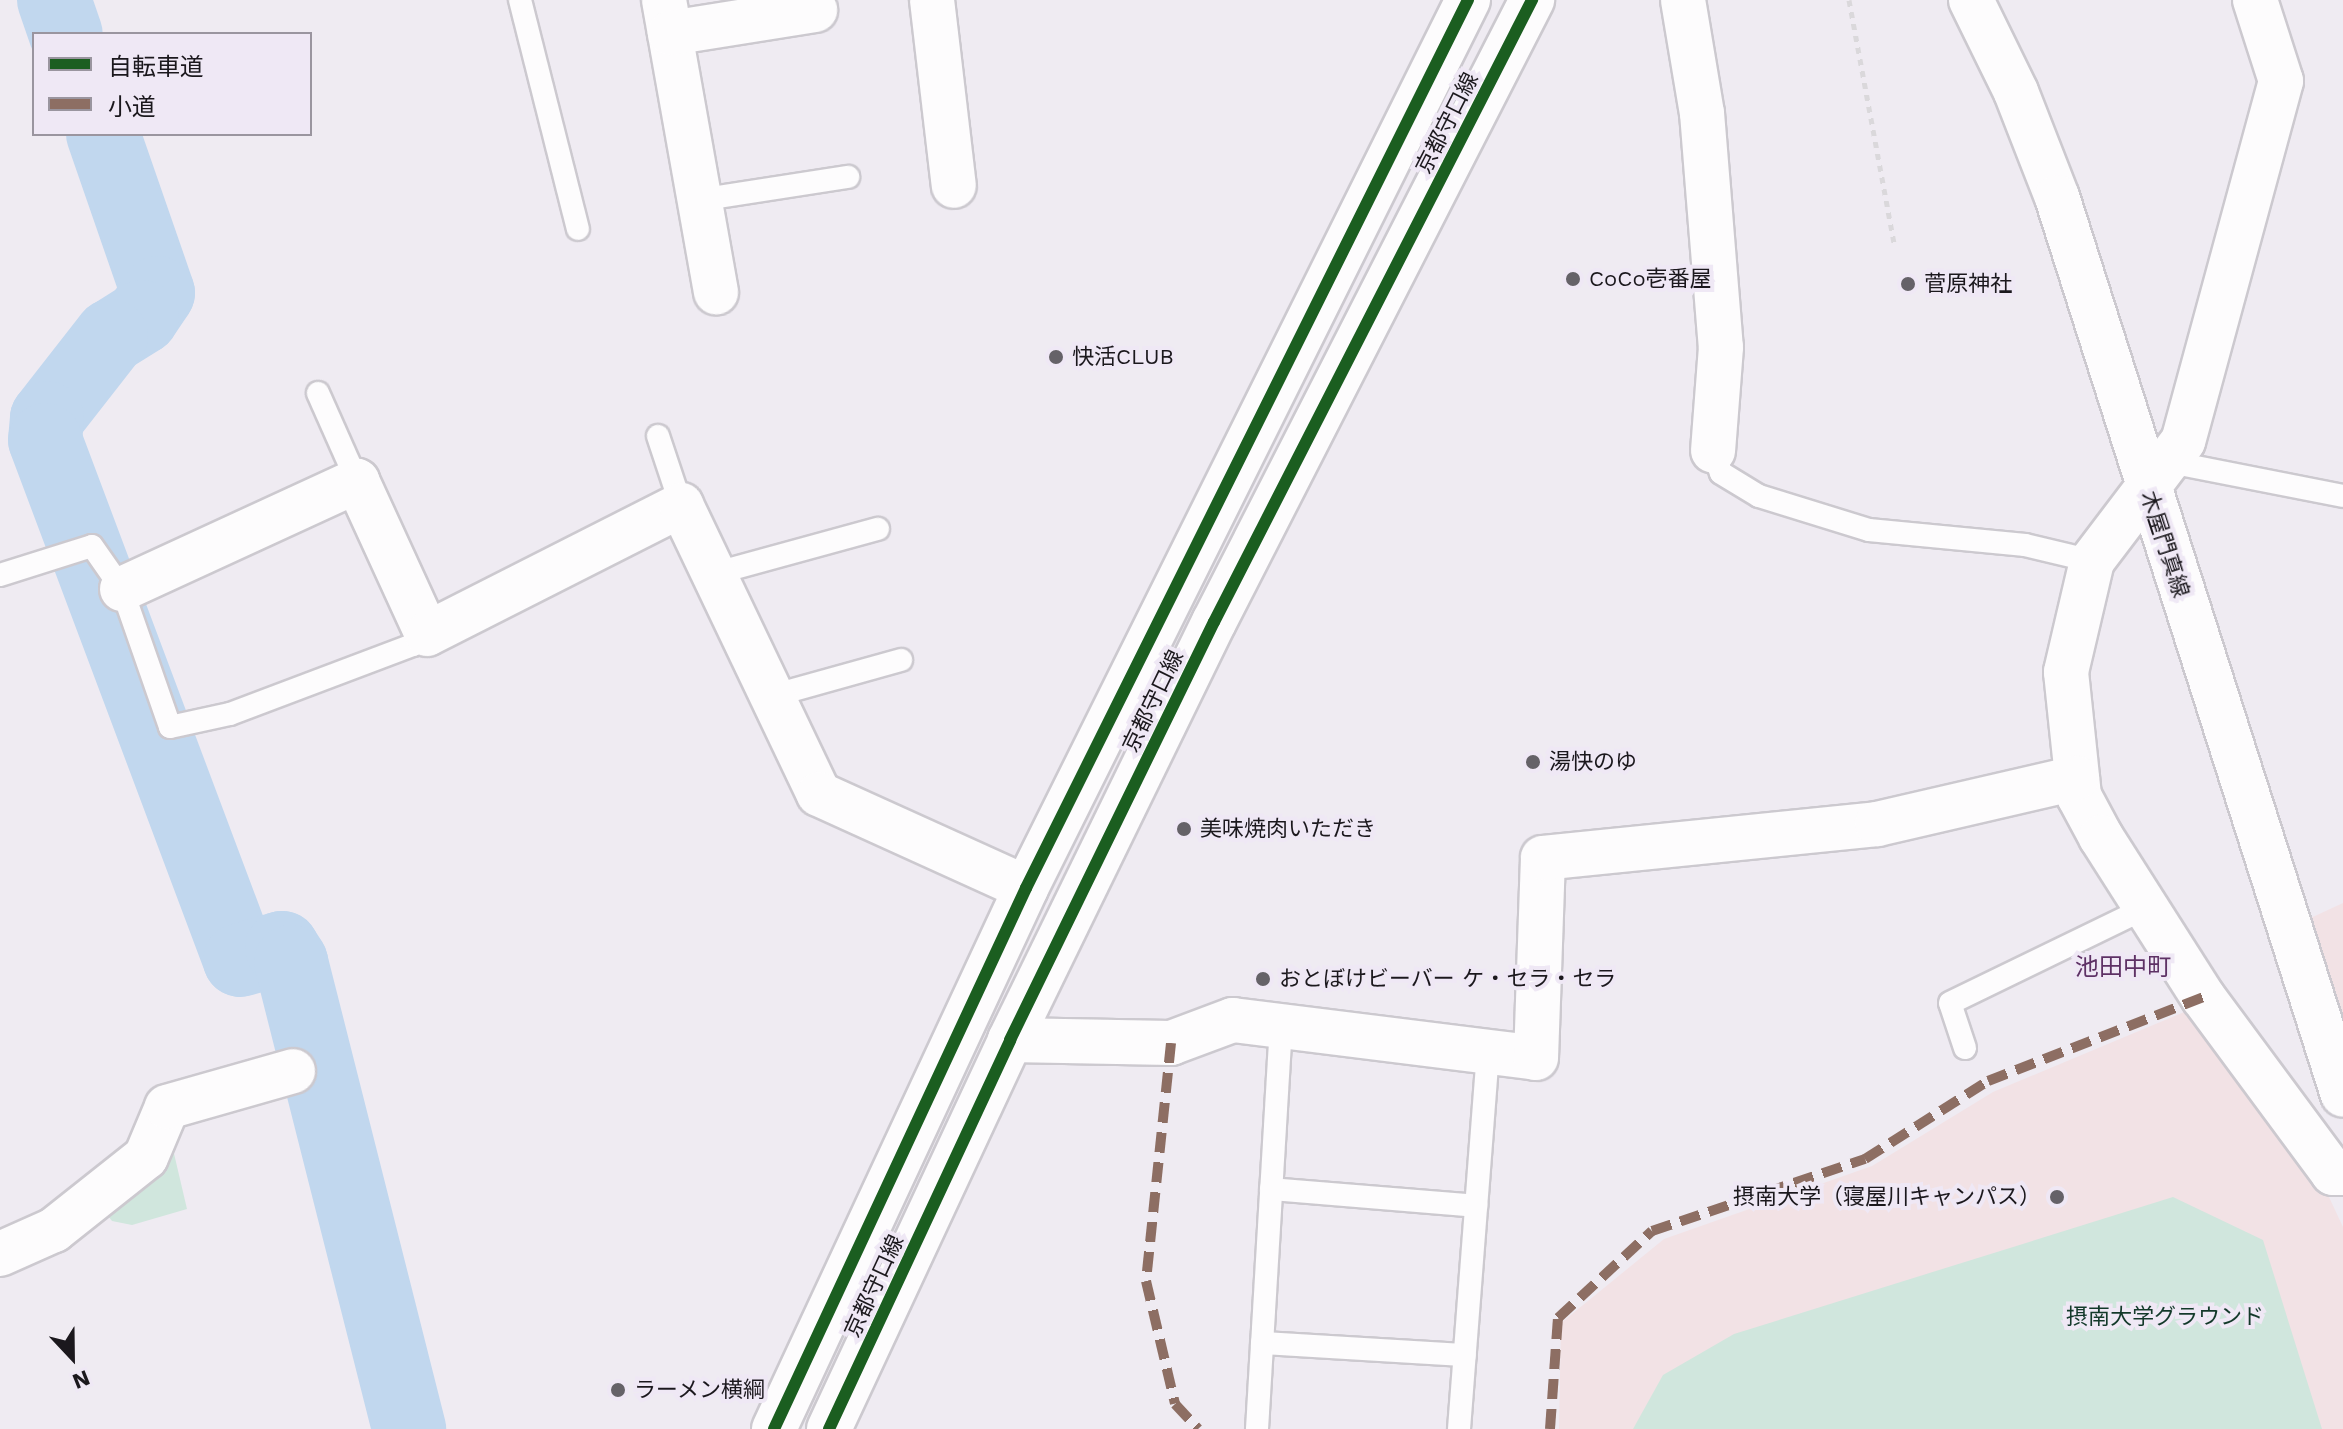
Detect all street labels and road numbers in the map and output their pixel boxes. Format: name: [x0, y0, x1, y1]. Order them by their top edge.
street label: 京都守口線: [1410, 68, 1484, 178]
street label: 木屋門真線: [2135, 488, 2195, 600]
street label: 京都守口線: [1117, 646, 1189, 756]
street label: 京都守口線: [839, 1231, 909, 1341]

